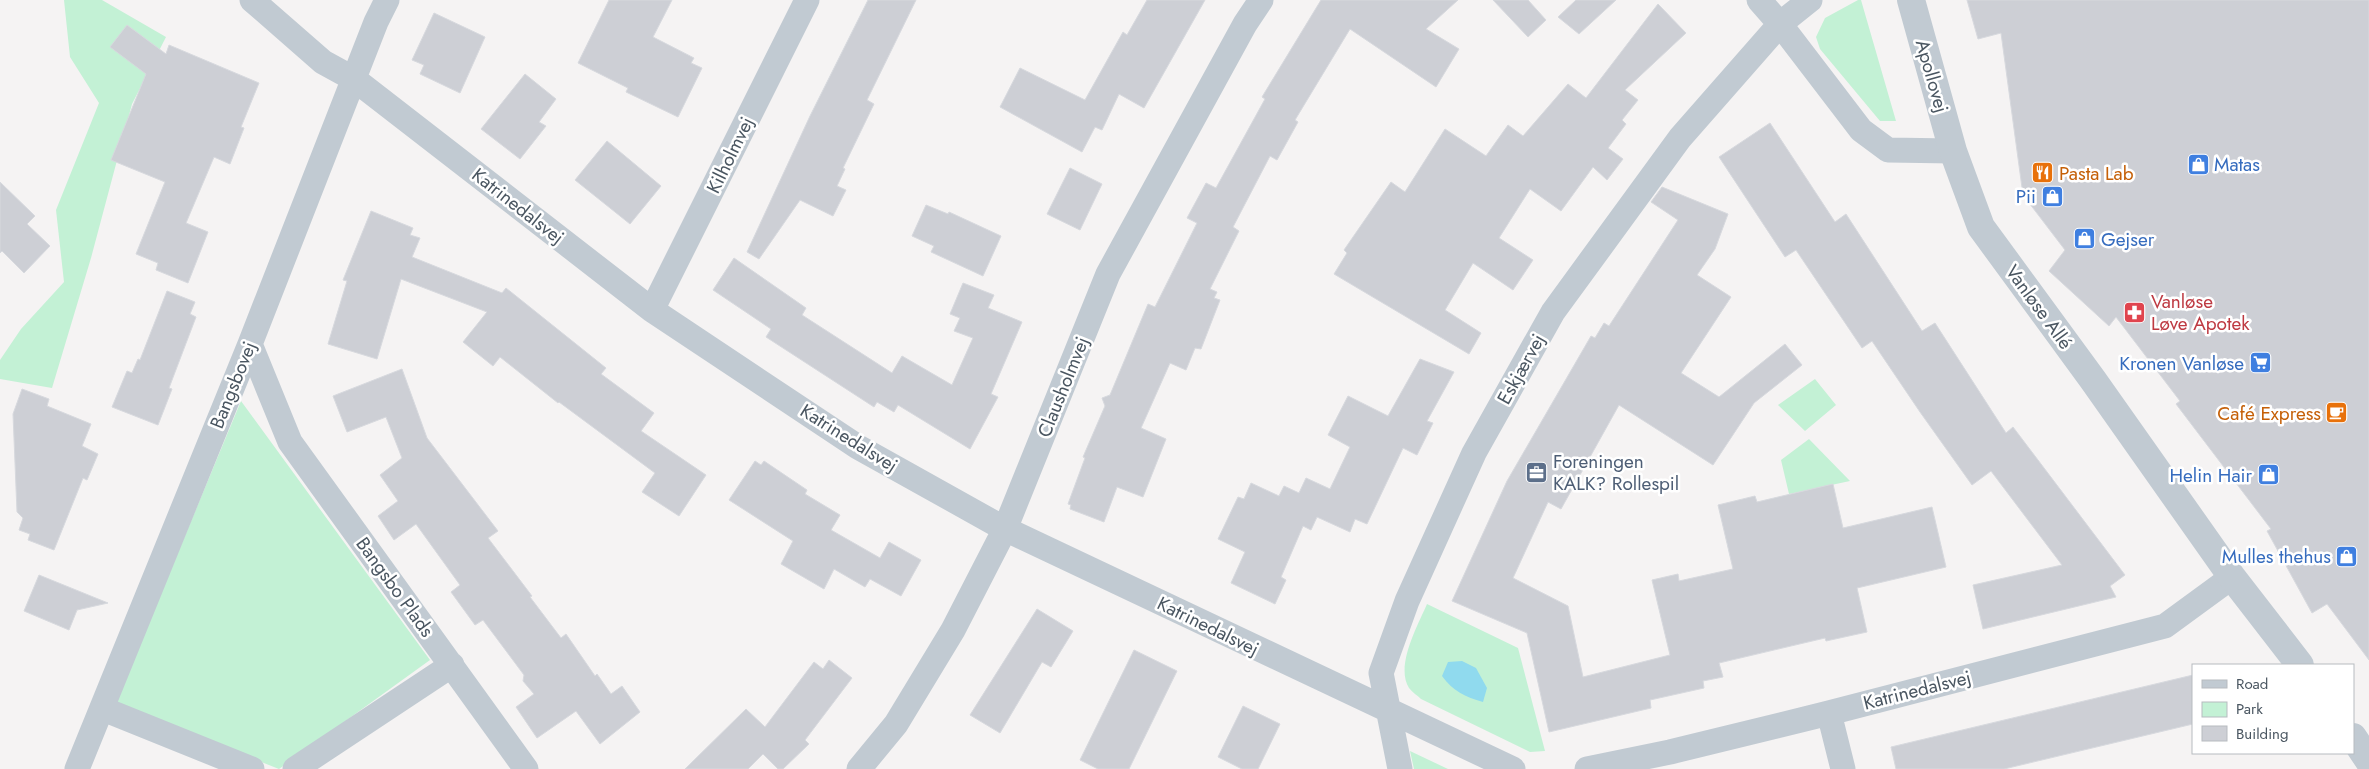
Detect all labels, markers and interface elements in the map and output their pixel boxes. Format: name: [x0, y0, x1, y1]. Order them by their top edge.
street label: Apollovej: [1909, 36, 1955, 116]
street label: Kilholmvej: [700, 112, 760, 198]
place label: Matas: [2214, 151, 2260, 178]
shop icon: Matas: [2186, 152, 2210, 176]
place label: Pasta Lab: [2059, 160, 2134, 187]
street label: Katrinedalsvej: [466, 161, 570, 251]
restaurant icon: Pasta Lab: [2031, 161, 2055, 185]
place label: Pii: [2016, 183, 2036, 210]
shop icon: Pii: [2040, 184, 2064, 208]
place label: Gejser: [2101, 226, 2155, 253]
shop icon: Gejser: [2073, 227, 2097, 251]
street label: Vanløse Allé: [1999, 259, 2079, 355]
place label: Vanløse Løve Apotek: [2151, 288, 2250, 337]
pharmacy icon: Vanløse Løve Apotek: [2123, 300, 2147, 324]
street label: Eskjærvej: [1491, 329, 1551, 409]
street label: Clausholmvej: [1031, 333, 1095, 441]
street label: Bangsbovej: [203, 337, 263, 433]
place label: Kronen Vanløse: [2119, 350, 2244, 377]
supermarket icon: Kronen Vanløse: [2248, 351, 2272, 375]
street label: Katrinedalsvej: [795, 397, 903, 479]
place label: Café Express: [2217, 400, 2321, 427]
cafe icon: Café Express: [2325, 401, 2349, 425]
place label: Foreningen KALK? Rollespil: [1553, 448, 1679, 497]
office icon: Foreningen KALK? Rollespil: [1525, 460, 1549, 484]
place label: Helin Hair: [2169, 462, 2252, 489]
shop icon: Helin Hair: [2256, 463, 2280, 487]
street label: Bangsbo Plads: [350, 532, 441, 643]
place label: Mulles thehus: [2222, 543, 2331, 570]
shop icon: Mulles thehus: [2335, 544, 2359, 568]
street label: Katrinedalsvej: [1153, 590, 1263, 662]
street label: Katrinedalsvej: [1860, 664, 1974, 716]
legend: [2192, 664, 2354, 754]
text: Road: [2236, 673, 2268, 695]
text: Park: [2236, 698, 2263, 720]
text: Building: [2236, 723, 2288, 745]

